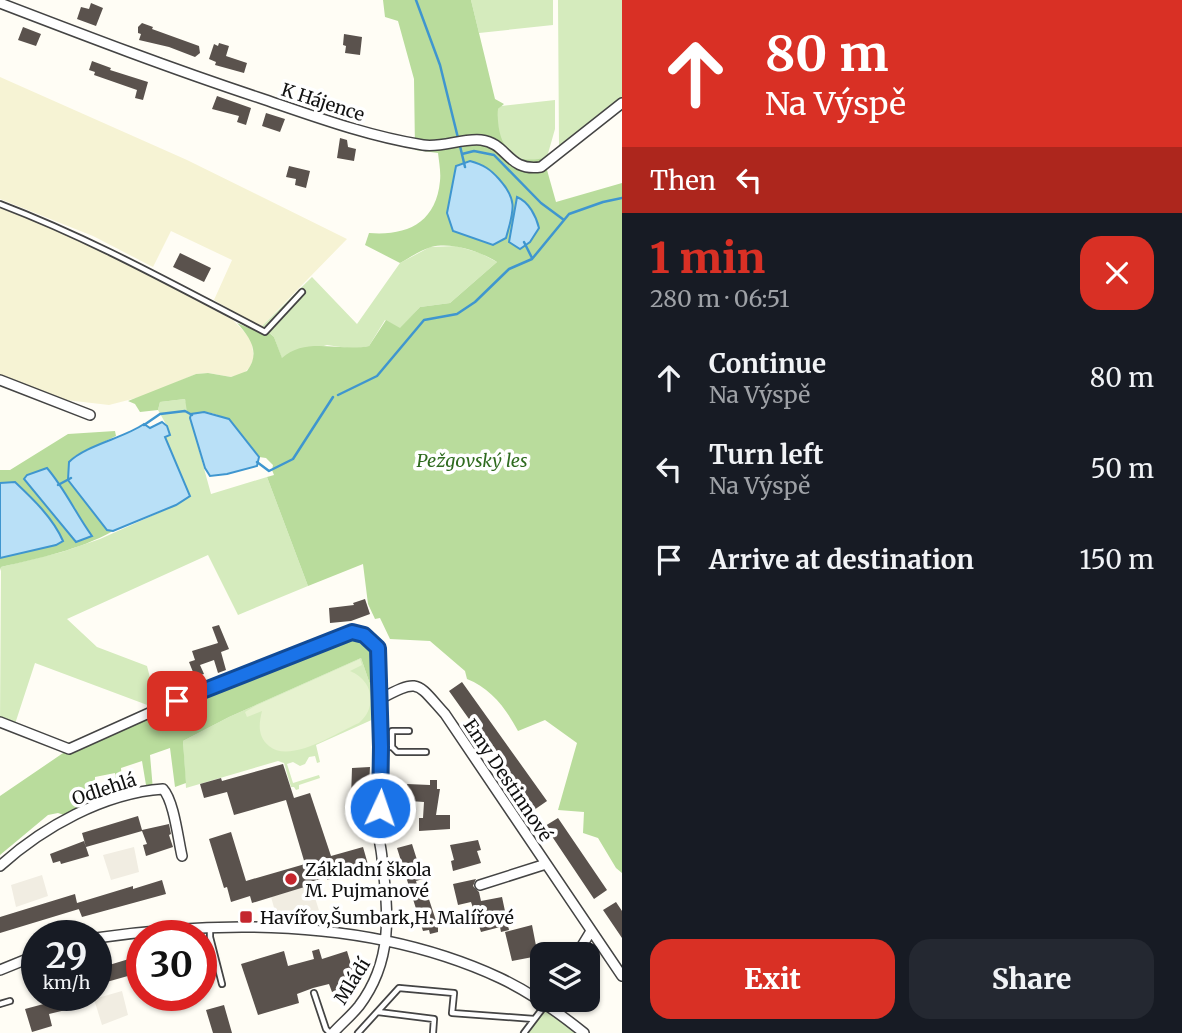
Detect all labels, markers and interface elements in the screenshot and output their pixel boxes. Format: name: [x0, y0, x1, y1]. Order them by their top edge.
text: 80 m: [765, 23, 888, 84]
icon: ahead: [650, 28, 741, 119]
street label: K Hájence: [279, 78, 367, 126]
text: Na Výspě: [765, 84, 906, 124]
icon: left: [730, 161, 768, 199]
text: Then: [650, 164, 716, 197]
text: 1 min: [650, 232, 765, 284]
button: close: [1080, 236, 1154, 310]
text: 280 m · 06:51: [650, 284, 789, 313]
text: Continue: [709, 347, 826, 380]
icon: ahead: [650, 359, 688, 397]
text: 80 m: [1090, 361, 1154, 394]
text: Na Výspě: [709, 380, 810, 409]
text: Turn left: [709, 438, 823, 471]
park label: Pežgovský les: [416, 449, 528, 472]
icon: left: [650, 450, 688, 488]
text: 50 m: [1090, 452, 1154, 485]
text: Na Výspě: [709, 471, 810, 500]
icon: arrive: [650, 541, 688, 579]
text: Arrive at destination: [709, 543, 974, 576]
text: 150 m: [1080, 543, 1154, 576]
pin: [147, 671, 207, 731]
icon: arrive: [158, 682, 196, 720]
street label: Emy Destinnové: [459, 714, 557, 846]
street label: Odlehlá: [69, 768, 139, 810]
position arrow: [343, 771, 417, 845]
place label: Základní škola M. Pujmanové: [305, 858, 432, 902]
marker: Základní škola M. Pujmanové: [283, 871, 299, 887]
place label: Havířov,Šumbark,H. Malířové: [260, 906, 514, 929]
marker: Havířov,Šumbark,H. Malířové: [238, 909, 254, 925]
speed limit sign: 30: [126, 920, 217, 1011]
text: 29: [46, 934, 87, 978]
button: Exit: [650, 939, 895, 1019]
button: Share: [909, 939, 1154, 1019]
map controls: [530, 942, 600, 1012]
button: layers: [530, 942, 600, 1012]
street label: Mládí: [329, 953, 376, 1008]
text: km/h: [43, 971, 90, 994]

